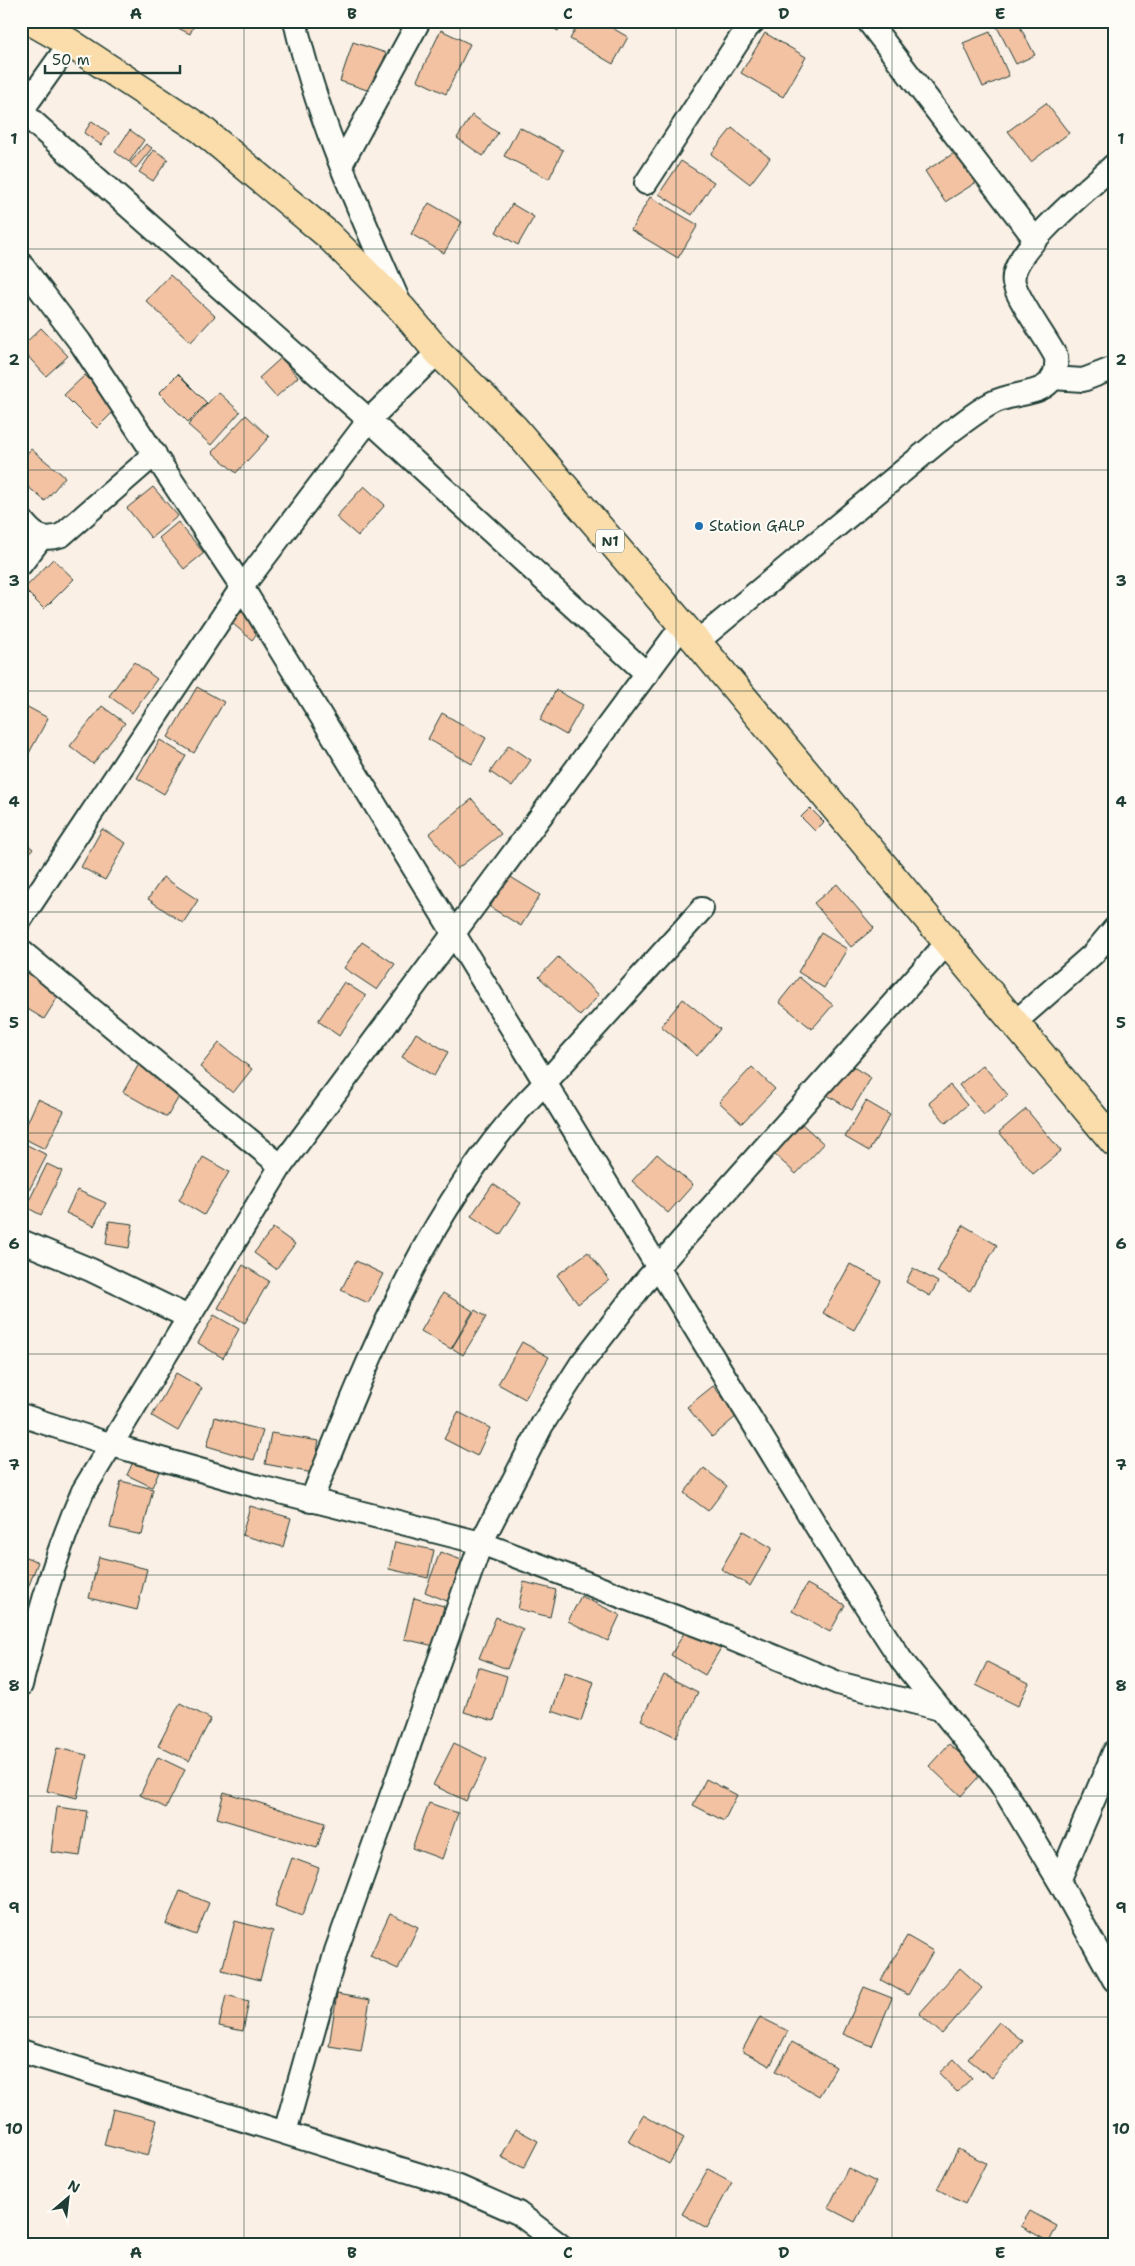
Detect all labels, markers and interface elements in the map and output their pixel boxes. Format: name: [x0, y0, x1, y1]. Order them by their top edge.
text: A: [130, 3, 142, 24]
text: B: [347, 3, 357, 24]
text: C: [563, 3, 573, 24]
text: D: [778, 3, 790, 24]
text: E: [995, 3, 1005, 24]
scale bar: [45, 42, 180, 74]
text: 50 m: [52, 50, 90, 70]
text: 1: [10, 128, 18, 149]
text: 1: [1117, 128, 1125, 149]
text: 2: [8, 349, 20, 370]
text: 2: [1115, 349, 1127, 370]
place label: Station GALP: [709, 516, 805, 536]
marker: Station GALP: [693, 520, 705, 532]
road number: N1: [596, 530, 624, 552]
text: 3: [8, 570, 20, 591]
text: 3: [1115, 570, 1127, 591]
text: 4: [8, 791, 20, 812]
text: 4: [1115, 791, 1127, 812]
text: 5: [9, 1012, 19, 1033]
text: 5: [1116, 1012, 1126, 1033]
text: 6: [8, 1233, 20, 1254]
text: 6: [1115, 1233, 1127, 1254]
text: 7: [8, 1454, 20, 1475]
text: 7: [1115, 1454, 1127, 1475]
text: 8: [8, 1675, 20, 1696]
text: 8: [1115, 1675, 1127, 1696]
text: 9: [8, 1897, 20, 1918]
text: 9: [1115, 1897, 1127, 1918]
text: 10: [5, 2118, 23, 2139]
text: 10: [1112, 2118, 1130, 2139]
north arrow: [42, 2174, 92, 2224]
text: N: [65, 2176, 83, 2197]
text: A: [130, 2242, 142, 2263]
text: B: [347, 2242, 357, 2263]
text: C: [563, 2242, 573, 2263]
text: D: [778, 2242, 790, 2263]
text: E: [995, 2242, 1005, 2263]

